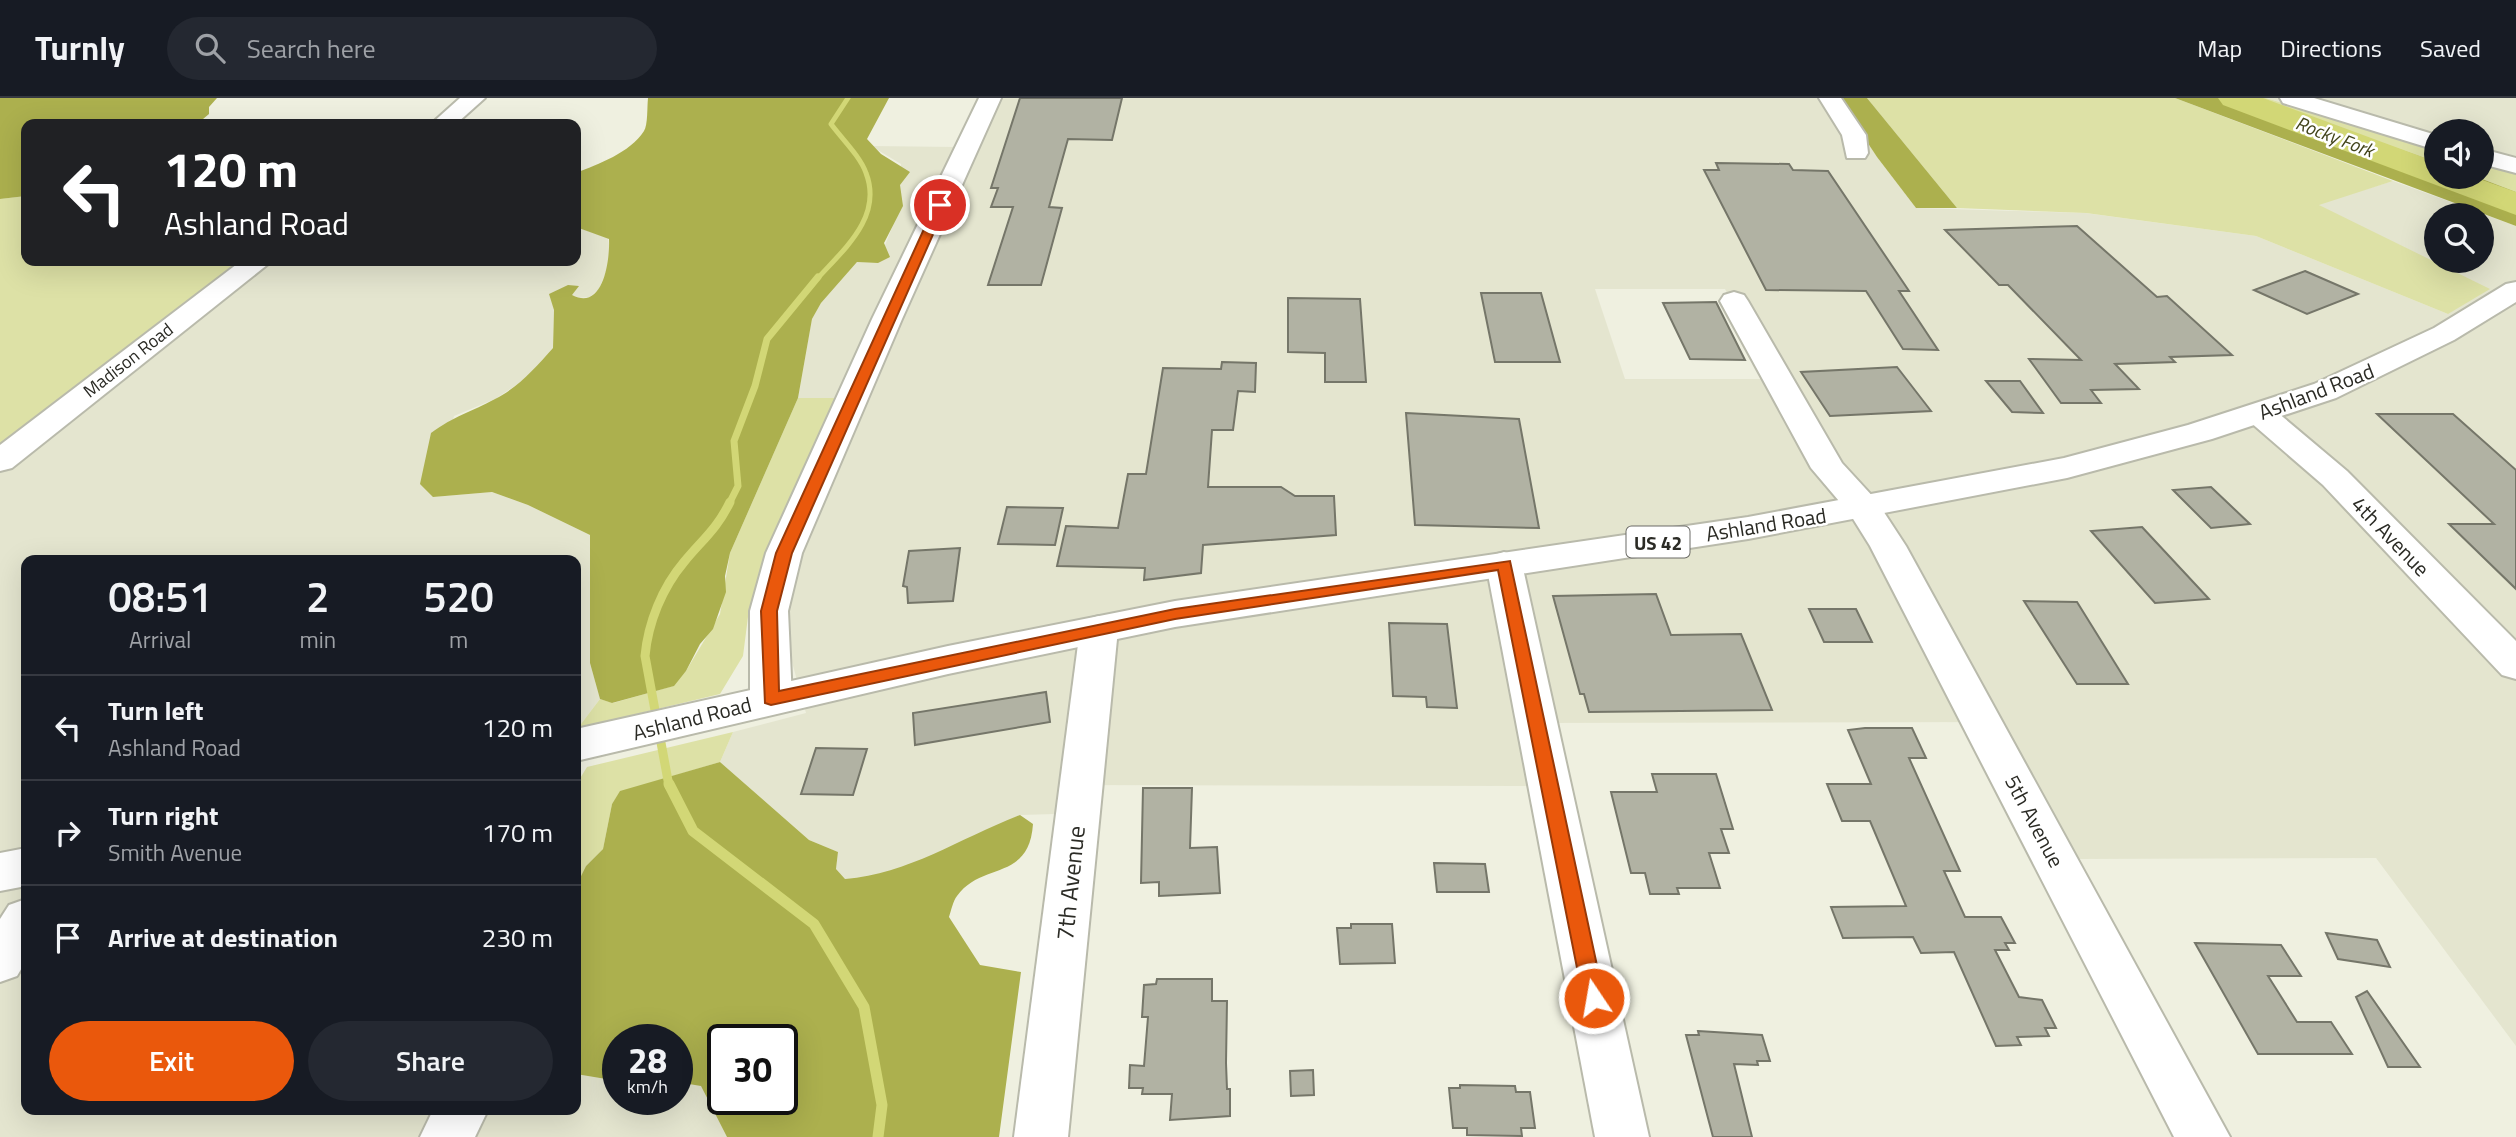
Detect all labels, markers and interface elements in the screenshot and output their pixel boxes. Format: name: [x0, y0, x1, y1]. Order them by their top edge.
search box: [167, 17, 657, 80]
text: Turnly: [35, 23, 125, 73]
icon: search: [191, 29, 229, 67]
text: Search here: [247, 29, 376, 68]
text: Map: [2197, 30, 2242, 66]
text: Directions: [2280, 30, 2382, 66]
text: Saved: [2420, 30, 2481, 66]
water label: Rocky Fork: [2292, 108, 2381, 165]
map controls: [2424, 119, 2494, 273]
button: sound: [2424, 119, 2494, 189]
text: 120 m: [164, 131, 298, 206]
icon: left: [49, 147, 140, 238]
pin: [910, 175, 970, 235]
icon: arrive: [921, 186, 959, 224]
text: Ashland Road: [164, 199, 349, 247]
button: search: [2424, 203, 2494, 273]
street label: Madison Road: [77, 316, 179, 404]
street label: Ashland Road: [2254, 354, 2378, 428]
street label: 4th Avenue: [2345, 489, 2437, 583]
street label: Ashland Road: [1704, 499, 1828, 549]
road number: US 42: [1626, 526, 1690, 558]
text: 08:51: [108, 564, 212, 628]
text: 2: [306, 564, 330, 628]
text: 520: [423, 564, 494, 628]
text: Arrival: [129, 622, 191, 657]
text: min: [299, 622, 336, 657]
text: m: [449, 622, 468, 657]
street label: Ashland Road: [629, 688, 755, 748]
text: Turn left: [108, 691, 203, 730]
text: 120 m: [482, 708, 553, 747]
icon: left: [49, 709, 87, 747]
text: Ashland Road: [108, 730, 241, 765]
street label: 5th Avenue: [1997, 769, 2073, 873]
text: Turn right: [108, 796, 219, 835]
text: 170 m: [482, 813, 553, 852]
icon: right: [49, 814, 87, 852]
street label: 7th Avenue: [1046, 824, 1094, 942]
text: Smith Avenue: [108, 835, 242, 870]
text: Arrive at destination: [108, 918, 338, 957]
text: 230 m: [482, 918, 553, 957]
icon: arrive: [49, 919, 87, 957]
position arrow: [1557, 961, 1631, 1035]
button: Exit: [49, 1021, 294, 1101]
button: Share: [308, 1021, 553, 1101]
speed limit sign: 30: [707, 1024, 798, 1115]
text: 28: [628, 1033, 667, 1087]
text: km/h: [627, 1073, 668, 1100]

